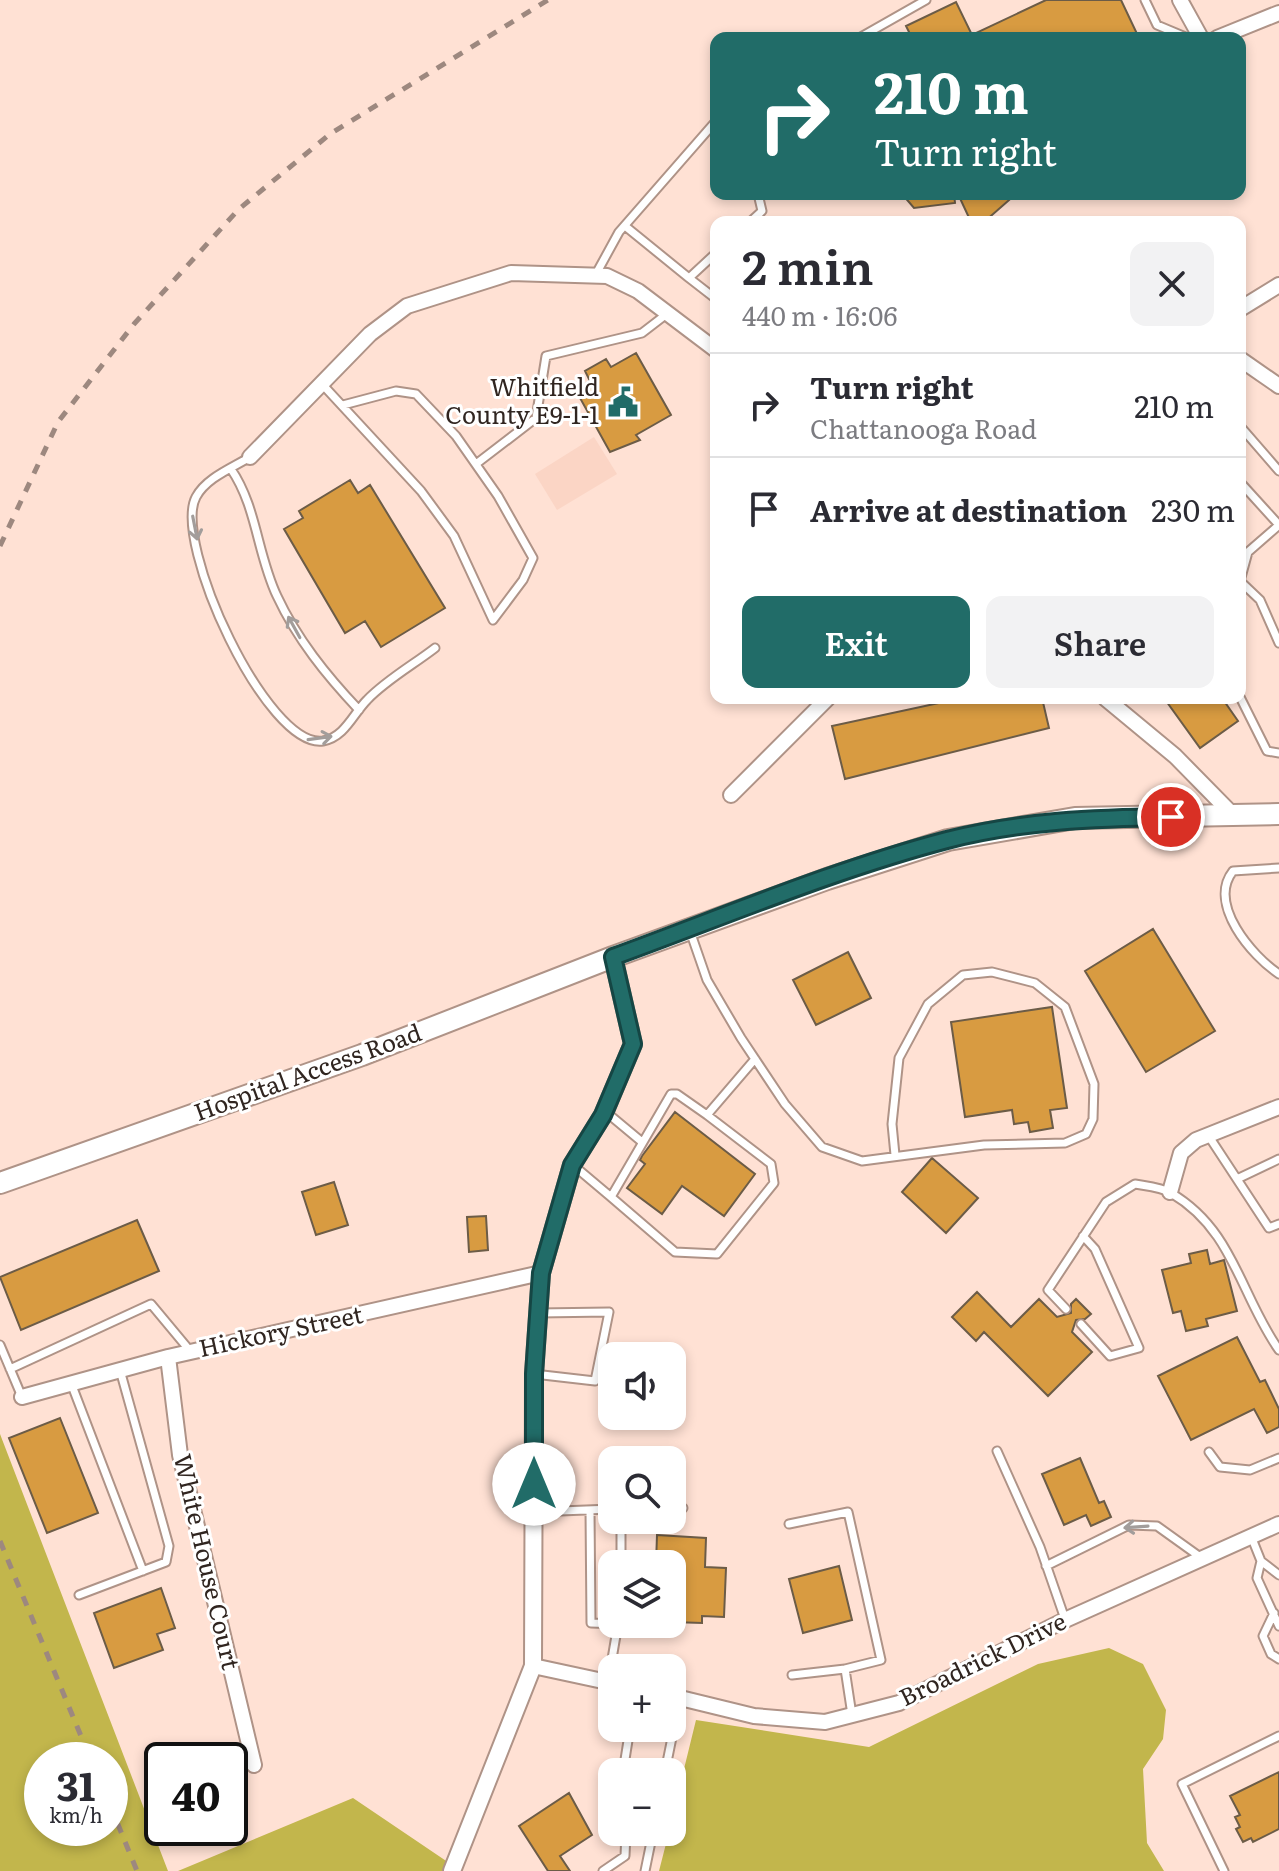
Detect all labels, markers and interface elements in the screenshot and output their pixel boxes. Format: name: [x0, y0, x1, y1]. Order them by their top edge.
text: 210 m: [874, 48, 1029, 131]
icon: right: [742, 64, 846, 168]
text: Turn right: [874, 124, 1057, 177]
text: 2 min: [742, 229, 874, 300]
button: close: [1130, 242, 1214, 326]
text: 440 m · 16:06: [742, 295, 897, 334]
text: Turn right: [810, 364, 974, 408]
place label: Whitfield County E9-1-1: [445, 368, 599, 431]
icon: right: [742, 383, 786, 427]
text: 210 m: [1134, 383, 1214, 427]
public building icon: Whitfield County E9-1-1: [606, 385, 640, 419]
text: Chattanooga Road: [810, 408, 1037, 447]
icon: arrive: [742, 487, 786, 531]
text: Arrive at destination: [810, 487, 1127, 531]
text: 230 m: [1151, 487, 1235, 531]
one-way arrow: [188, 515, 203, 540]
button: Exit: [742, 596, 970, 688]
button: Share: [986, 596, 1214, 688]
one-way arrow: [286, 616, 302, 639]
one-way arrow: [307, 731, 333, 746]
pin: [1137, 783, 1205, 851]
icon: arrive: [1149, 795, 1193, 839]
street label: Hospital Access Road: [188, 1013, 426, 1128]
street label: Hickory Street: [195, 1295, 366, 1364]
map controls: [598, 1342, 686, 1846]
button: sound: [598, 1342, 686, 1430]
position arrow: [492, 1442, 576, 1526]
button: search: [598, 1446, 686, 1534]
street label: White House Court: [167, 1450, 250, 1673]
one-way arrow: [1123, 1520, 1149, 1535]
button: layers: [598, 1550, 686, 1638]
street label: Broadrick Drive: [892, 1602, 1071, 1713]
button: +: [598, 1654, 686, 1742]
speed limit sign: 40: [144, 1742, 248, 1846]
text: 31: [57, 1754, 95, 1813]
button: −: [598, 1758, 686, 1846]
text: km/h: [49, 1799, 103, 1829]

